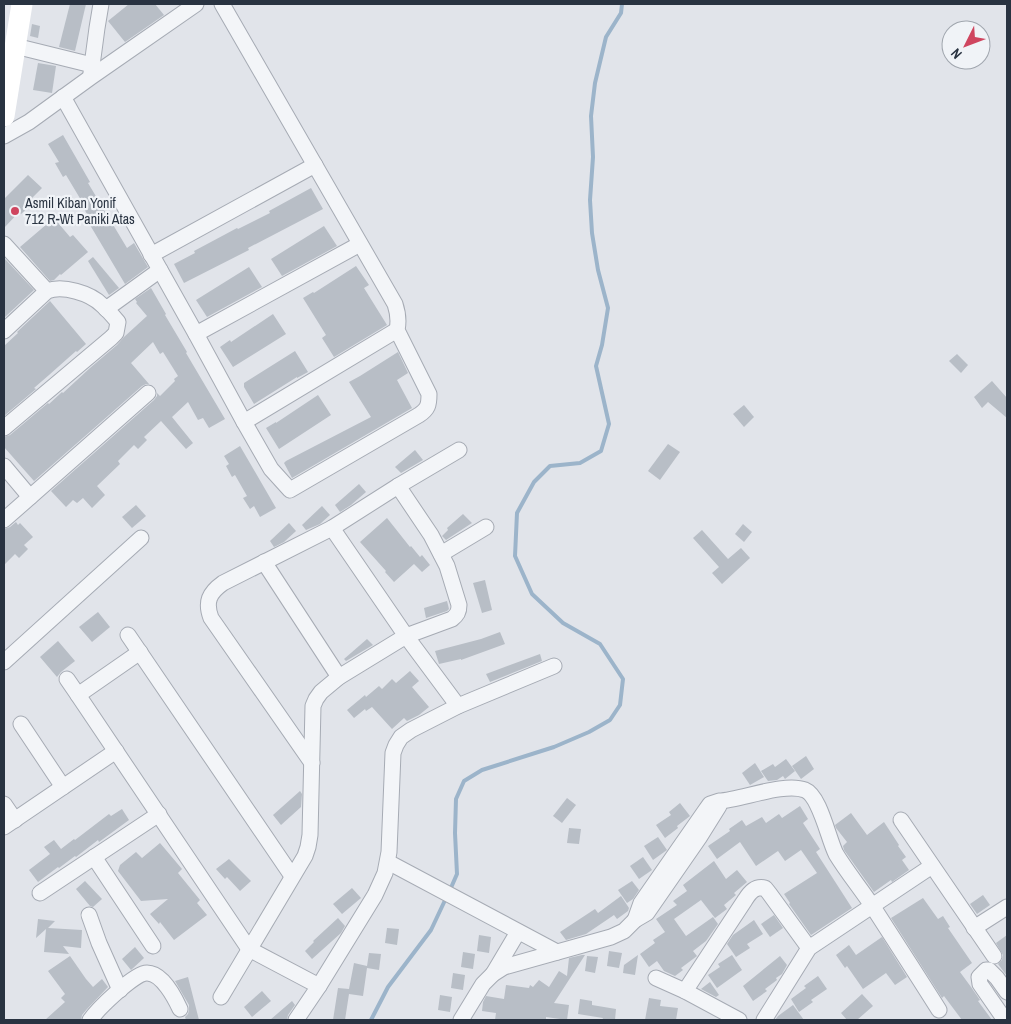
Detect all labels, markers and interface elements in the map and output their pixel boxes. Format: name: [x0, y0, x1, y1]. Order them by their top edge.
north arrow: [941, 20, 991, 70]
text: N: [947, 45, 966, 63]
place label: Asmil Kiban Yonif 712 R-Wt Paniki Atas: [24, 194, 135, 228]
marker: Asmil Kiban Yonif 712 R-Wt Paniki Atas: [9, 205, 21, 217]

